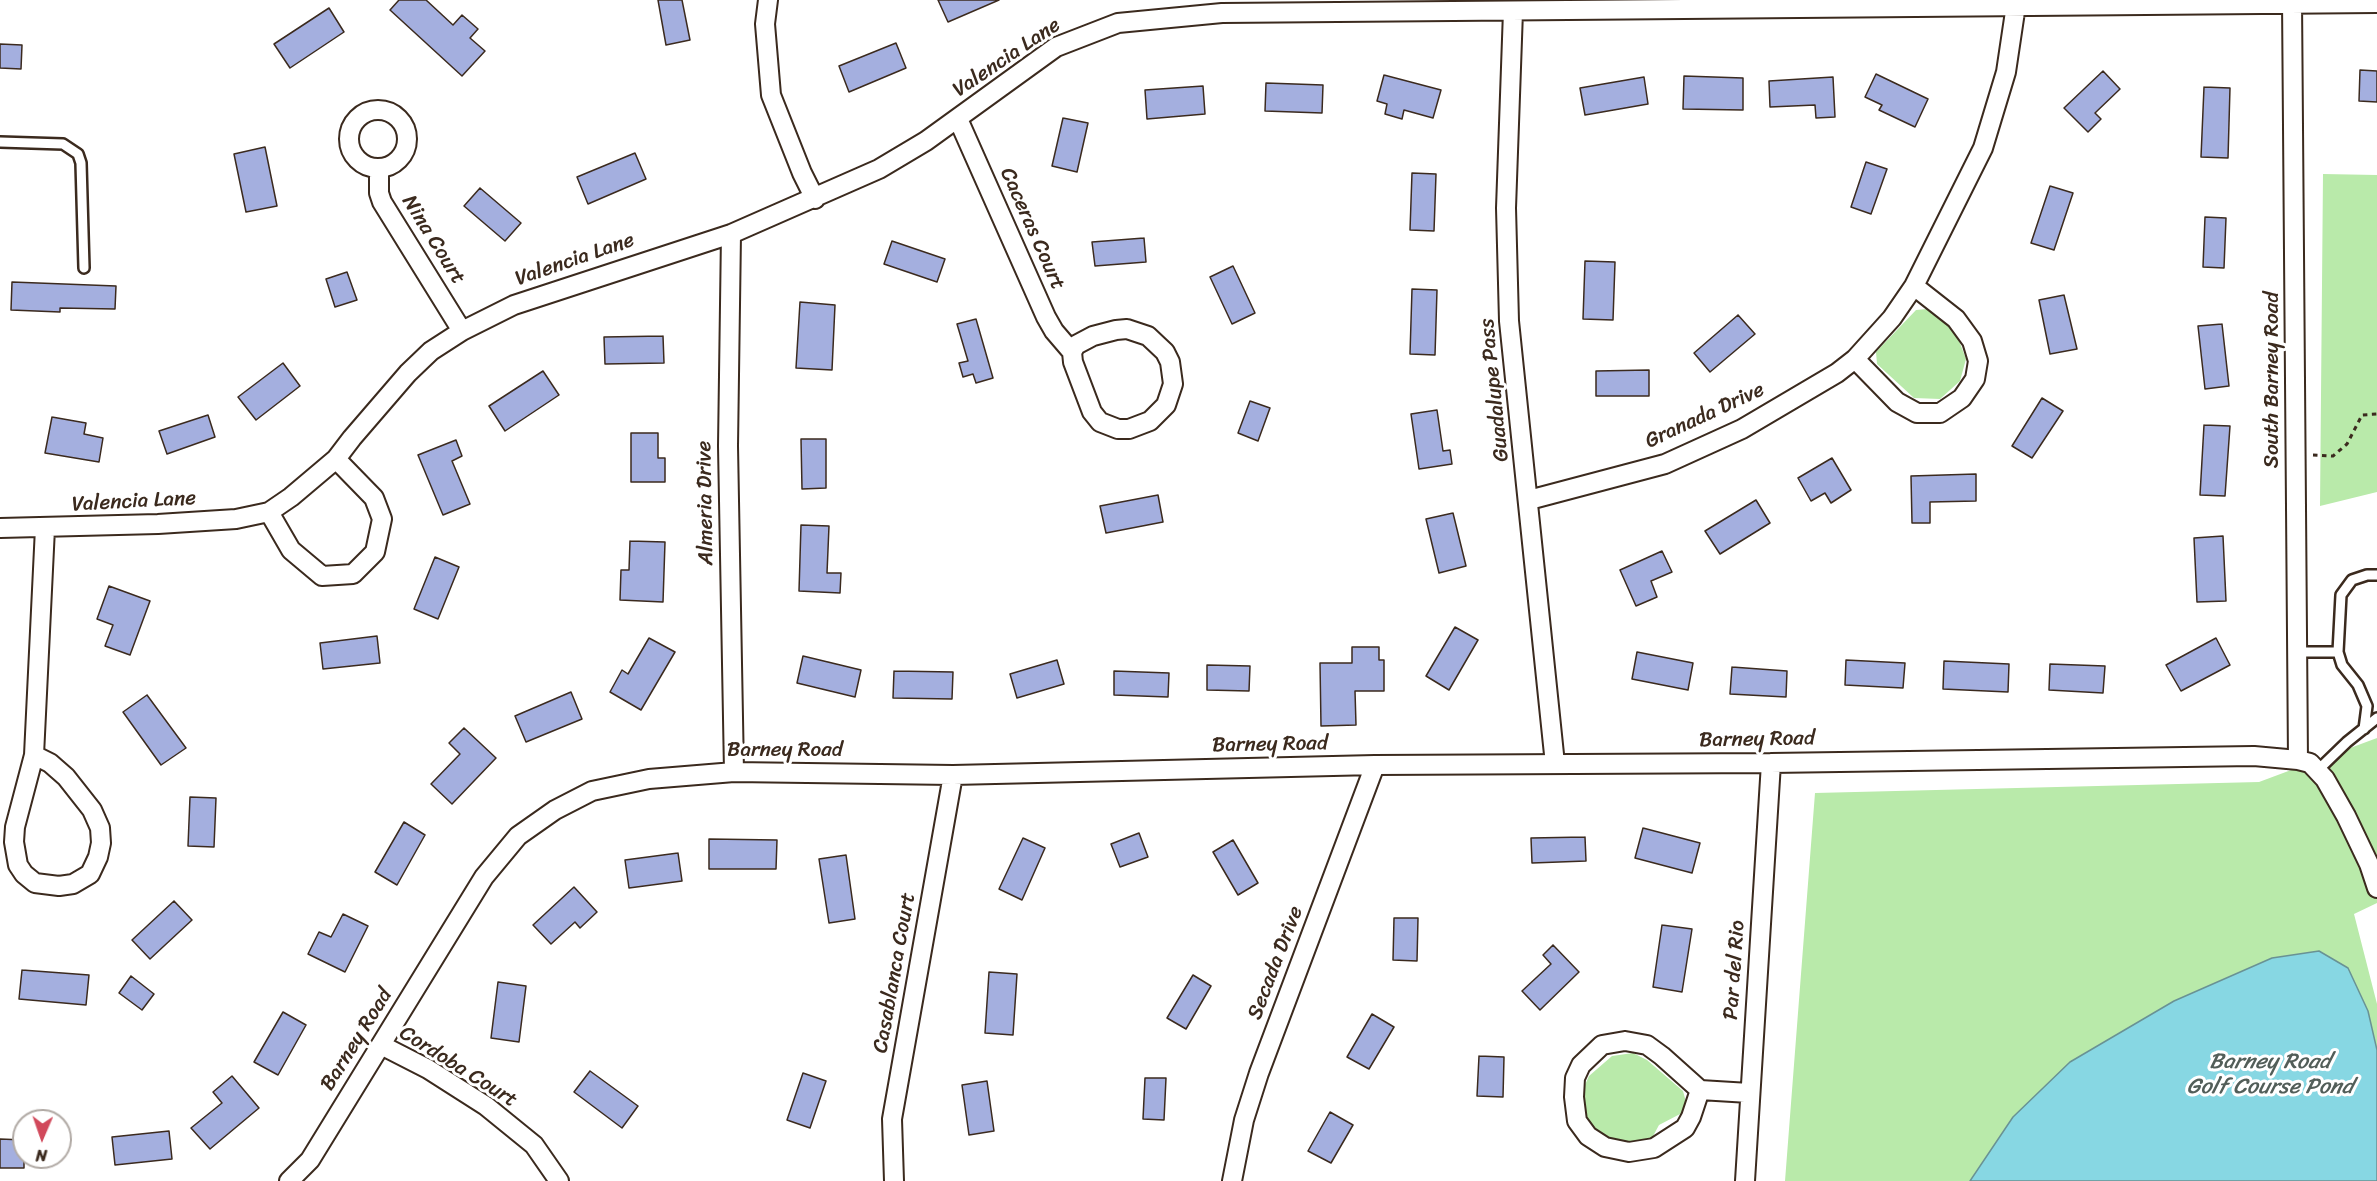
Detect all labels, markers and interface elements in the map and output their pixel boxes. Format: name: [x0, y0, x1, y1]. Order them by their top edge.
street label: Valencia Lane: [948, 13, 1066, 103]
street label: Caceras Court: [994, 164, 1070, 294]
street label: Nina Court: [396, 191, 470, 289]
street label: Valencia Lane: [512, 228, 638, 292]
street label: South Barney Road: [2260, 292, 2286, 468]
street label: Guadalupe Pass: [1475, 317, 1515, 463]
street label: Granada Drive: [1641, 377, 1769, 455]
street label: Almeria Drive: [692, 440, 720, 566]
street label: Valencia Lane: [71, 486, 197, 518]
street label: Barney Road: [1699, 726, 1815, 754]
street label: Barney Road: [1212, 731, 1328, 759]
street label: Barney Road: [727, 738, 843, 764]
street label: Casablanca Court: [869, 891, 921, 1055]
street label: Secada Drive: [1243, 903, 1309, 1023]
street label: Par del Rio: [1719, 919, 1751, 1021]
street label: Barney Road: [316, 984, 398, 1096]
street label: Cordoba Court: [394, 1021, 522, 1113]
water label: Barney Road Golf Course Pond: [2187, 1049, 2353, 1100]
north arrow: [12, 1109, 72, 1169]
text: N: [35, 1141, 47, 1170]

